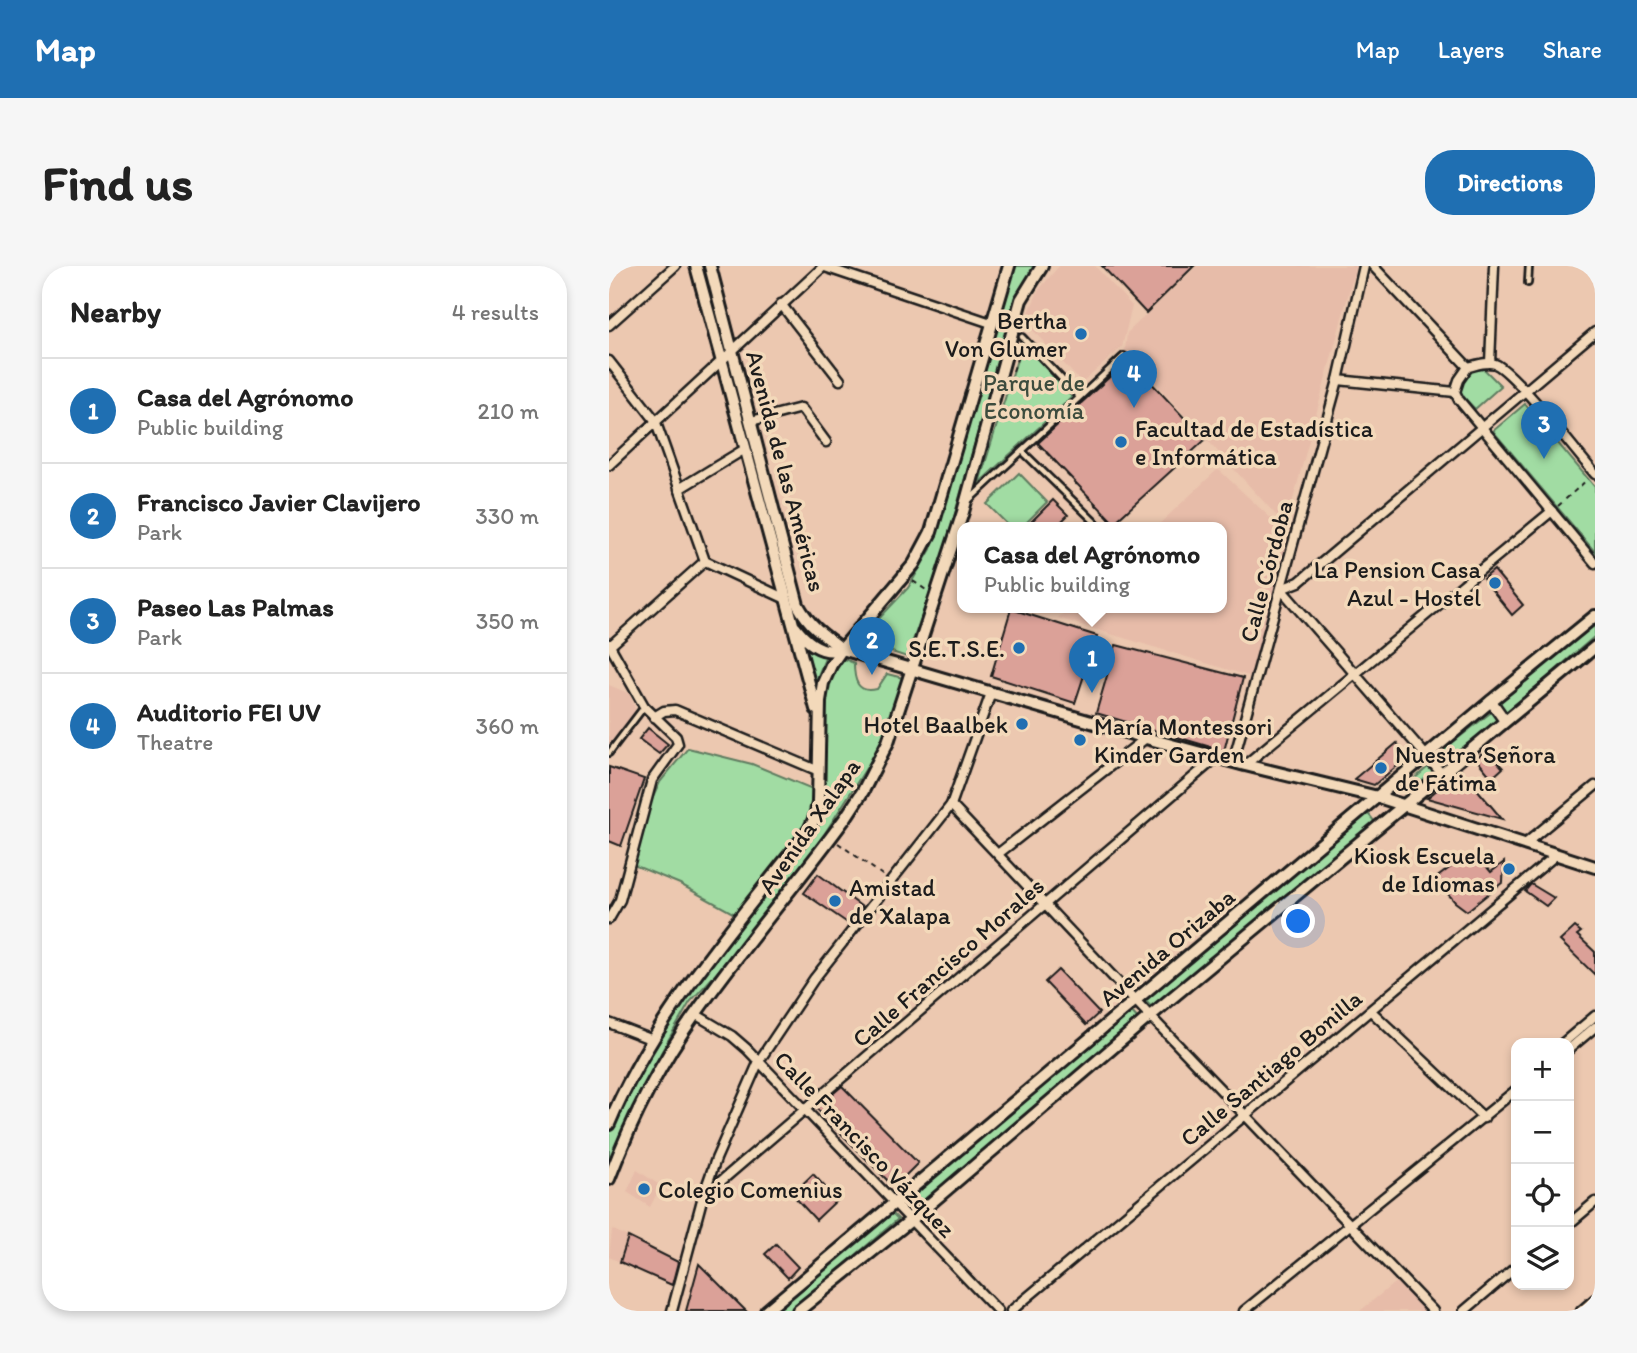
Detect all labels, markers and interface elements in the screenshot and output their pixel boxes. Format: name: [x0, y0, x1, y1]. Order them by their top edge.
text: Map: [35, 30, 96, 69]
text: Map: [1356, 35, 1400, 64]
text: Layers: [1438, 35, 1505, 64]
text: Share: [1543, 35, 1602, 64]
button: Directions: [1425, 150, 1595, 215]
text: Find us: [42, 153, 193, 212]
text: Nearby: [70, 293, 161, 330]
text: 4 results: [452, 298, 539, 326]
place label: Bertha Von Glumer: [945, 306, 1067, 363]
marker: Bertha Von Glumer: [1073, 326, 1089, 342]
street label: Avenida de las Américas: [740, 347, 832, 595]
pin: 4: [1111, 350, 1157, 408]
park label: Parque de Economía: [983, 368, 1085, 425]
text: Casa del Agrónomo: [137, 381, 353, 413]
text: 1: [88, 397, 98, 425]
text: 210 m: [478, 397, 539, 425]
pin: 3: [1521, 401, 1567, 459]
text: Public building: [137, 413, 283, 441]
place label: Facultad de Estadística e Informática: [1135, 414, 1374, 471]
marker: Facultad de Estadística e Informática: [1113, 434, 1129, 450]
text: Francisco Javier Clavijero: [137, 486, 421, 518]
street label: Calle Córdoba: [1233, 496, 1299, 645]
text: 2: [87, 502, 99, 530]
text: 330 m: [475, 502, 539, 530]
text: Park: [137, 518, 182, 546]
popup: [957, 522, 1227, 613]
text: Casa del Agrónomo: [984, 538, 1200, 570]
place label: La Pension Casa Azul - Hostel: [1314, 555, 1482, 612]
text: Public building: [984, 570, 1130, 598]
marker: La Pension Casa Azul - Hostel: [1487, 575, 1503, 591]
text: Paseo Las Palmas: [137, 591, 334, 623]
text: 3: [87, 607, 99, 635]
text: 350 m: [476, 607, 539, 635]
pin: 2: [849, 617, 895, 675]
text: Park: [137, 623, 182, 651]
place label: S.E.T.S.E.: [908, 634, 1005, 663]
pin: 1: [1069, 635, 1115, 693]
marker: S.E.T.S.E.: [1011, 640, 1027, 656]
text: Auditorio FEI UV: [137, 696, 321, 728]
place label: Hotel Baalbek: [864, 710, 1008, 739]
text: 4: [86, 712, 100, 740]
text: 360 m: [476, 712, 539, 740]
place label: María Montessori Kinder Garden: [1094, 712, 1272, 769]
marker: Hotel Baalbek: [1014, 716, 1030, 732]
text: Theatre: [137, 728, 213, 756]
marker: María Montessori Kinder Garden: [1072, 732, 1088, 748]
place label: Nuestra Señora de Fátima: [1395, 740, 1556, 797]
street label: Avenida Xalapa: [752, 752, 867, 899]
marker: Nuestra Señora de Fátima: [1373, 760, 1389, 776]
place label: Kiosk Escuela de Idiomas: [1354, 841, 1496, 898]
marker: Kiosk Escuela de Idiomas: [1501, 861, 1517, 877]
street label: Calle Francisco Morales: [846, 871, 1050, 1053]
place label: Amistad de Xalapa: [849, 873, 951, 930]
street label: Avenida Orizaba: [1093, 881, 1241, 1012]
marker: Amistad de Xalapa: [827, 893, 843, 909]
your location: [1281, 904, 1315, 938]
street label: Calle Santiago Bonilla: [1174, 983, 1368, 1152]
map controls: [1511, 1038, 1574, 1290]
button: +: [1511, 1038, 1574, 1101]
street label: Calle Francisco Vázquez: [769, 1045, 961, 1243]
button: −: [1511, 1101, 1574, 1164]
button: locate: [1511, 1164, 1574, 1227]
place label: Colegio Comenius: [658, 1175, 843, 1204]
marker: Colegio Comenius: [636, 1181, 652, 1197]
button: layers: [1511, 1227, 1574, 1290]

